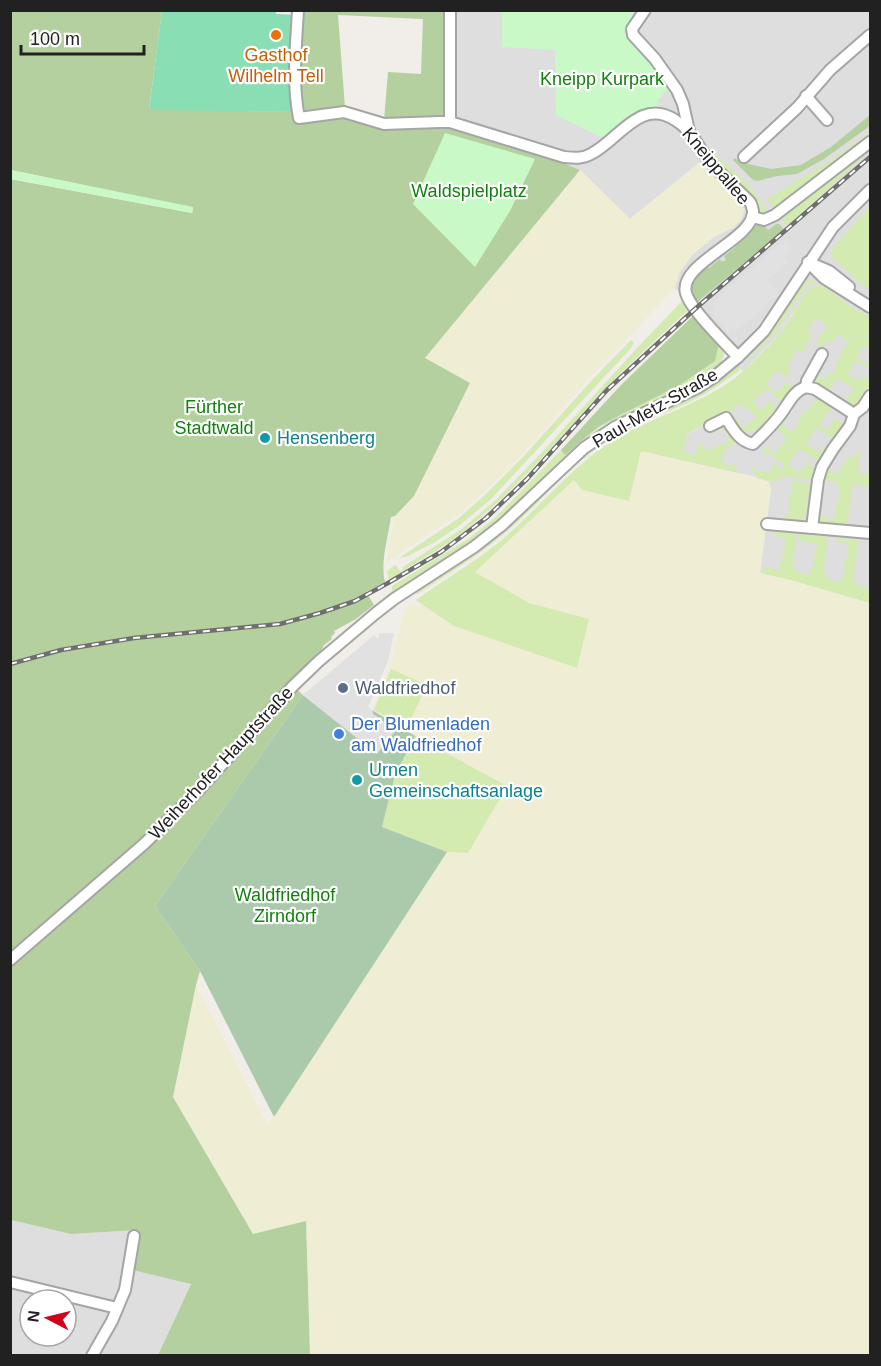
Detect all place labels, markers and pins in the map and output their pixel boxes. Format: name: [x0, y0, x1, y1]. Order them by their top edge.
marker: Gasthof Wilhelm Tell: [269, 28, 283, 42]
place label: Gasthof Wilhelm Tell: [228, 45, 324, 86]
place label: Hensenberg: [277, 428, 375, 448]
marker: Hensenberg: [258, 431, 272, 445]
place label: Waldfriedhof: [355, 678, 456, 698]
marker: Waldfriedhof: [336, 681, 350, 695]
place label: Der Blumenladen am Waldfriedhof: [351, 714, 490, 755]
marker: Der Blumenladen am Waldfriedhof: [332, 727, 346, 741]
place label: Urnen Gemeinschaftsanlage: [369, 760, 543, 801]
marker: Urnen Gemeinschaftsanlage: [350, 773, 364, 787]

